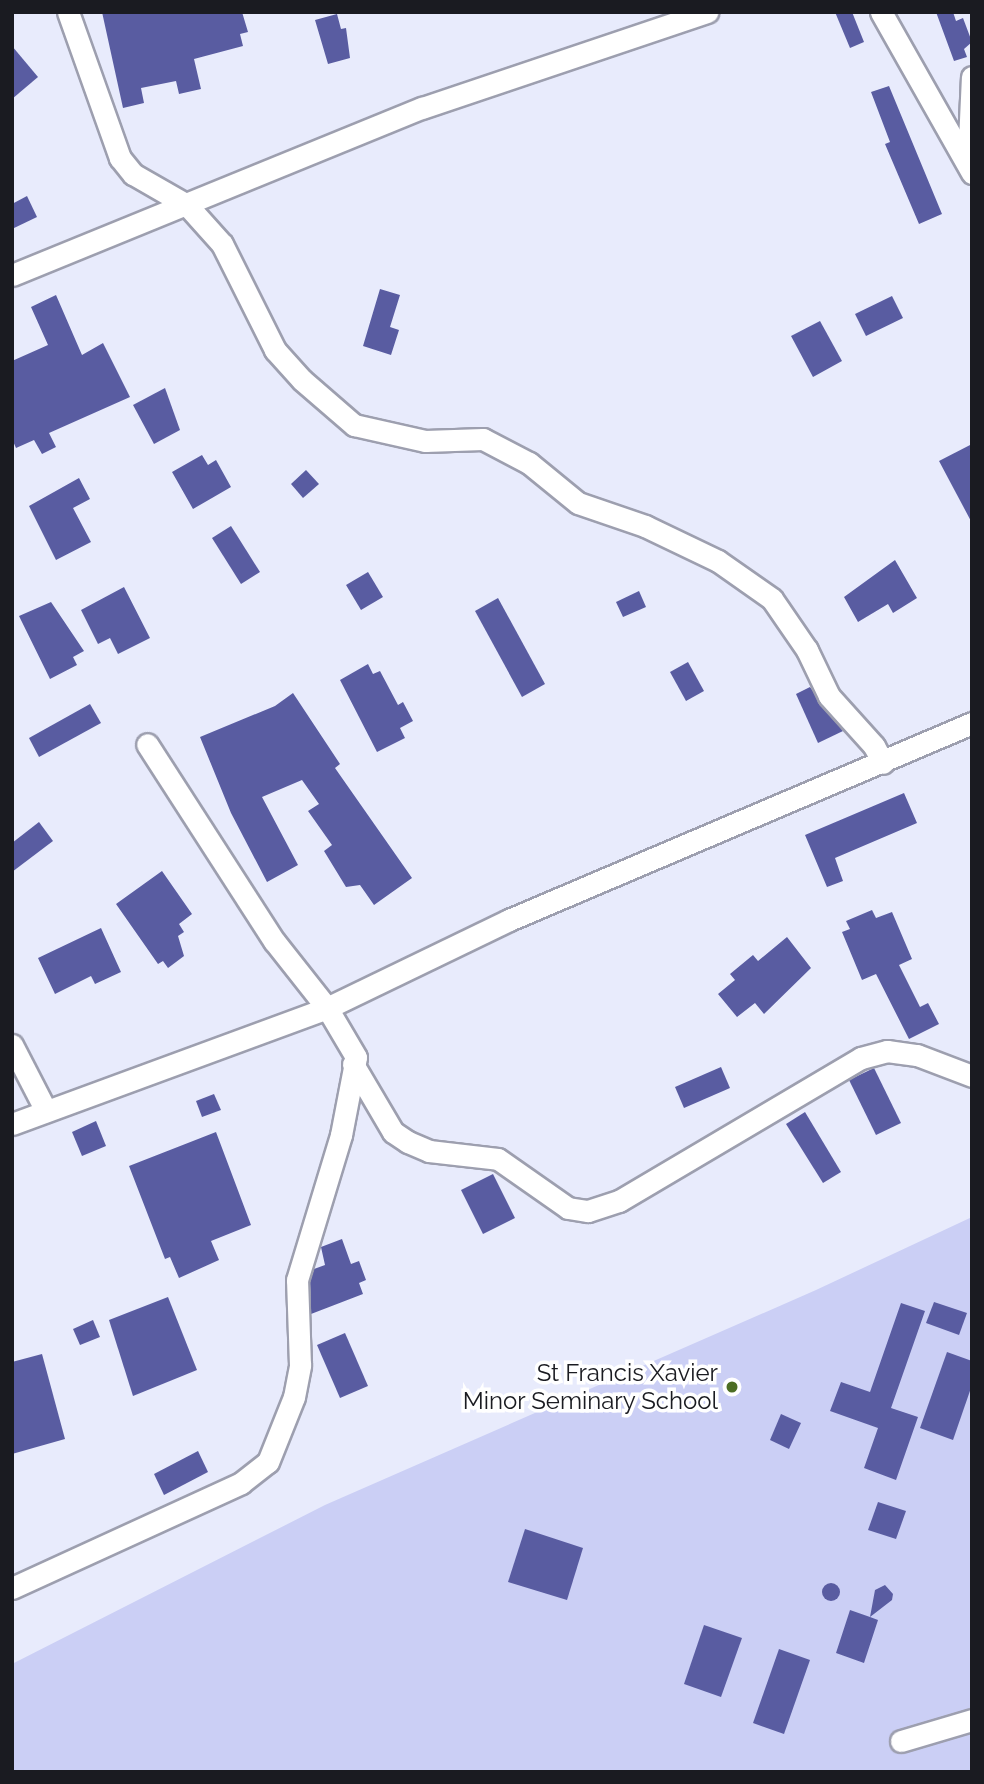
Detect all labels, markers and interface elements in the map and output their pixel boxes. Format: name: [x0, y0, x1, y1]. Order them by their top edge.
place label: St Francis Xavier Minor Seminary School: [462, 1359, 718, 1415]
marker: St Francis Xavier Minor Seminary School: [724, 1379, 740, 1395]

